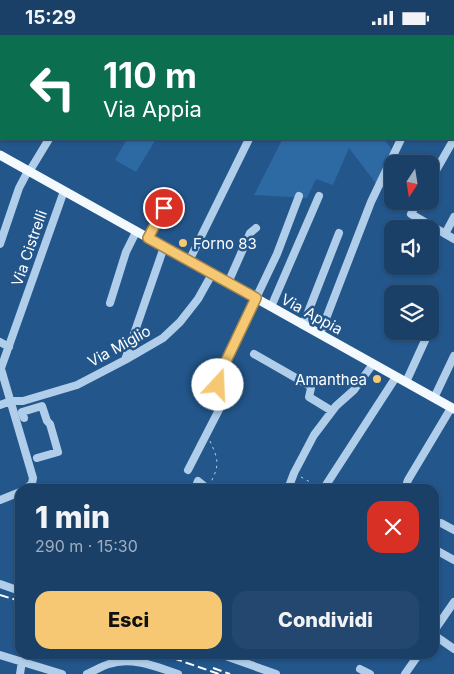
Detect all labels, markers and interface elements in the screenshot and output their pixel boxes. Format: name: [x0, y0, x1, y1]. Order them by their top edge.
text: 15:29: [25, 6, 76, 29]
text: 110 m: [103, 54, 197, 96]
icon: left: [20, 55, 85, 120]
text: Via Appia: [103, 96, 202, 122]
north arrow: [384, 155, 439, 210]
map controls: [384, 155, 439, 340]
pin: [143, 187, 185, 229]
icon: arrive: [150, 194, 178, 222]
street label: Via Cistrelli: [7, 208, 51, 288]
button: sound: [384, 220, 439, 275]
place label: Forno 83: [193, 234, 257, 253]
marker: Forno 83: [177, 237, 189, 249]
button: layers: [384, 285, 439, 340]
street label: Via Appia: [278, 289, 346, 339]
street label: Via Miglio: [84, 321, 154, 371]
position arrow: [191, 358, 243, 410]
place label: Amanthea: [295, 370, 367, 389]
marker: Amanthea: [371, 373, 383, 385]
text: 1 min: [35, 499, 110, 535]
button: close: [367, 501, 419, 553]
text: 290 m · 15:30: [35, 536, 138, 556]
button: Esci: [35, 591, 222, 649]
button: Condividi: [232, 591, 419, 649]

